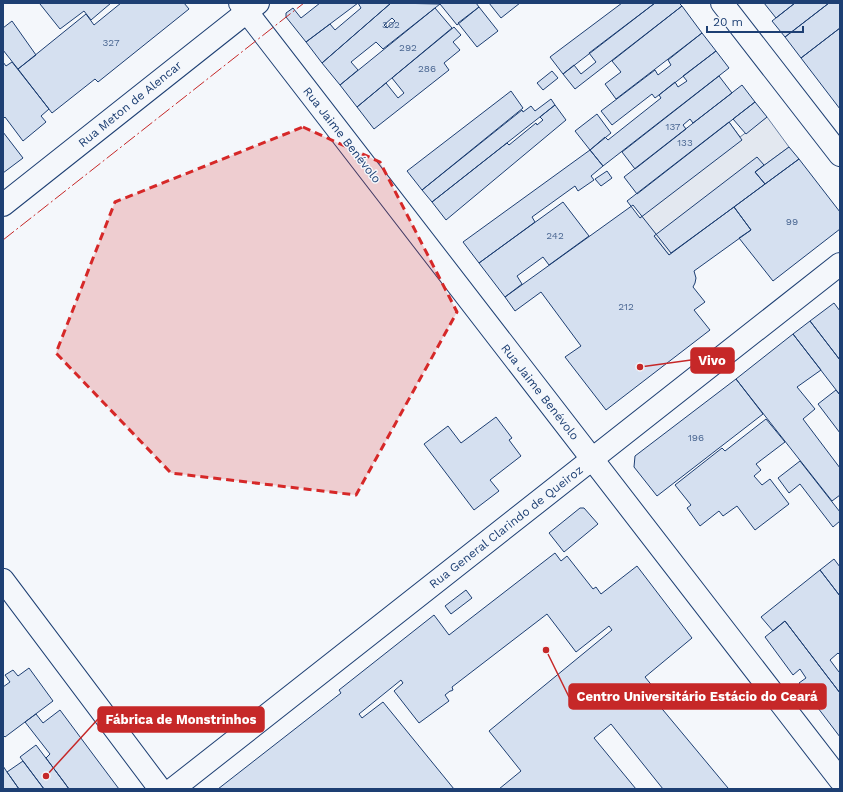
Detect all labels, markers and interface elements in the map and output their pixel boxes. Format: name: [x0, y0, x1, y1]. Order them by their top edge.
scale bar: [707, 8, 803, 34]
text: 20 m: [713, 15, 743, 29]
house number: 302: [382, 19, 400, 30]
house number: 327: [102, 37, 120, 48]
house number: 292: [399, 42, 417, 53]
street label: Rua Meton de Alencar: [75, 58, 185, 150]
house number: 286: [418, 63, 436, 74]
street label: Rua Jaime Benévolo: [300, 84, 384, 186]
house number: 137: [666, 121, 681, 132]
house number: 133: [677, 137, 693, 148]
house number: 99: [786, 216, 798, 227]
house number: 242: [546, 230, 564, 241]
house number: 212: [618, 301, 634, 312]
street label: Rua Jaime Benévolo: [498, 341, 582, 443]
callout: Vivo: [691, 348, 734, 373]
text: Vivo: [698, 353, 726, 368]
house number: 196: [688, 432, 704, 443]
street label: Rua General Clarindo de Queiroz: [426, 463, 586, 591]
callout: Centro Universitário Estácio do Ceará: [569, 684, 826, 709]
text: Centro Universitário Estácio do Ceará: [577, 689, 818, 704]
callout: Fábrica de Monstrinhos: [98, 707, 264, 732]
text: Fábrica de Monstrinhos: [106, 712, 256, 727]

